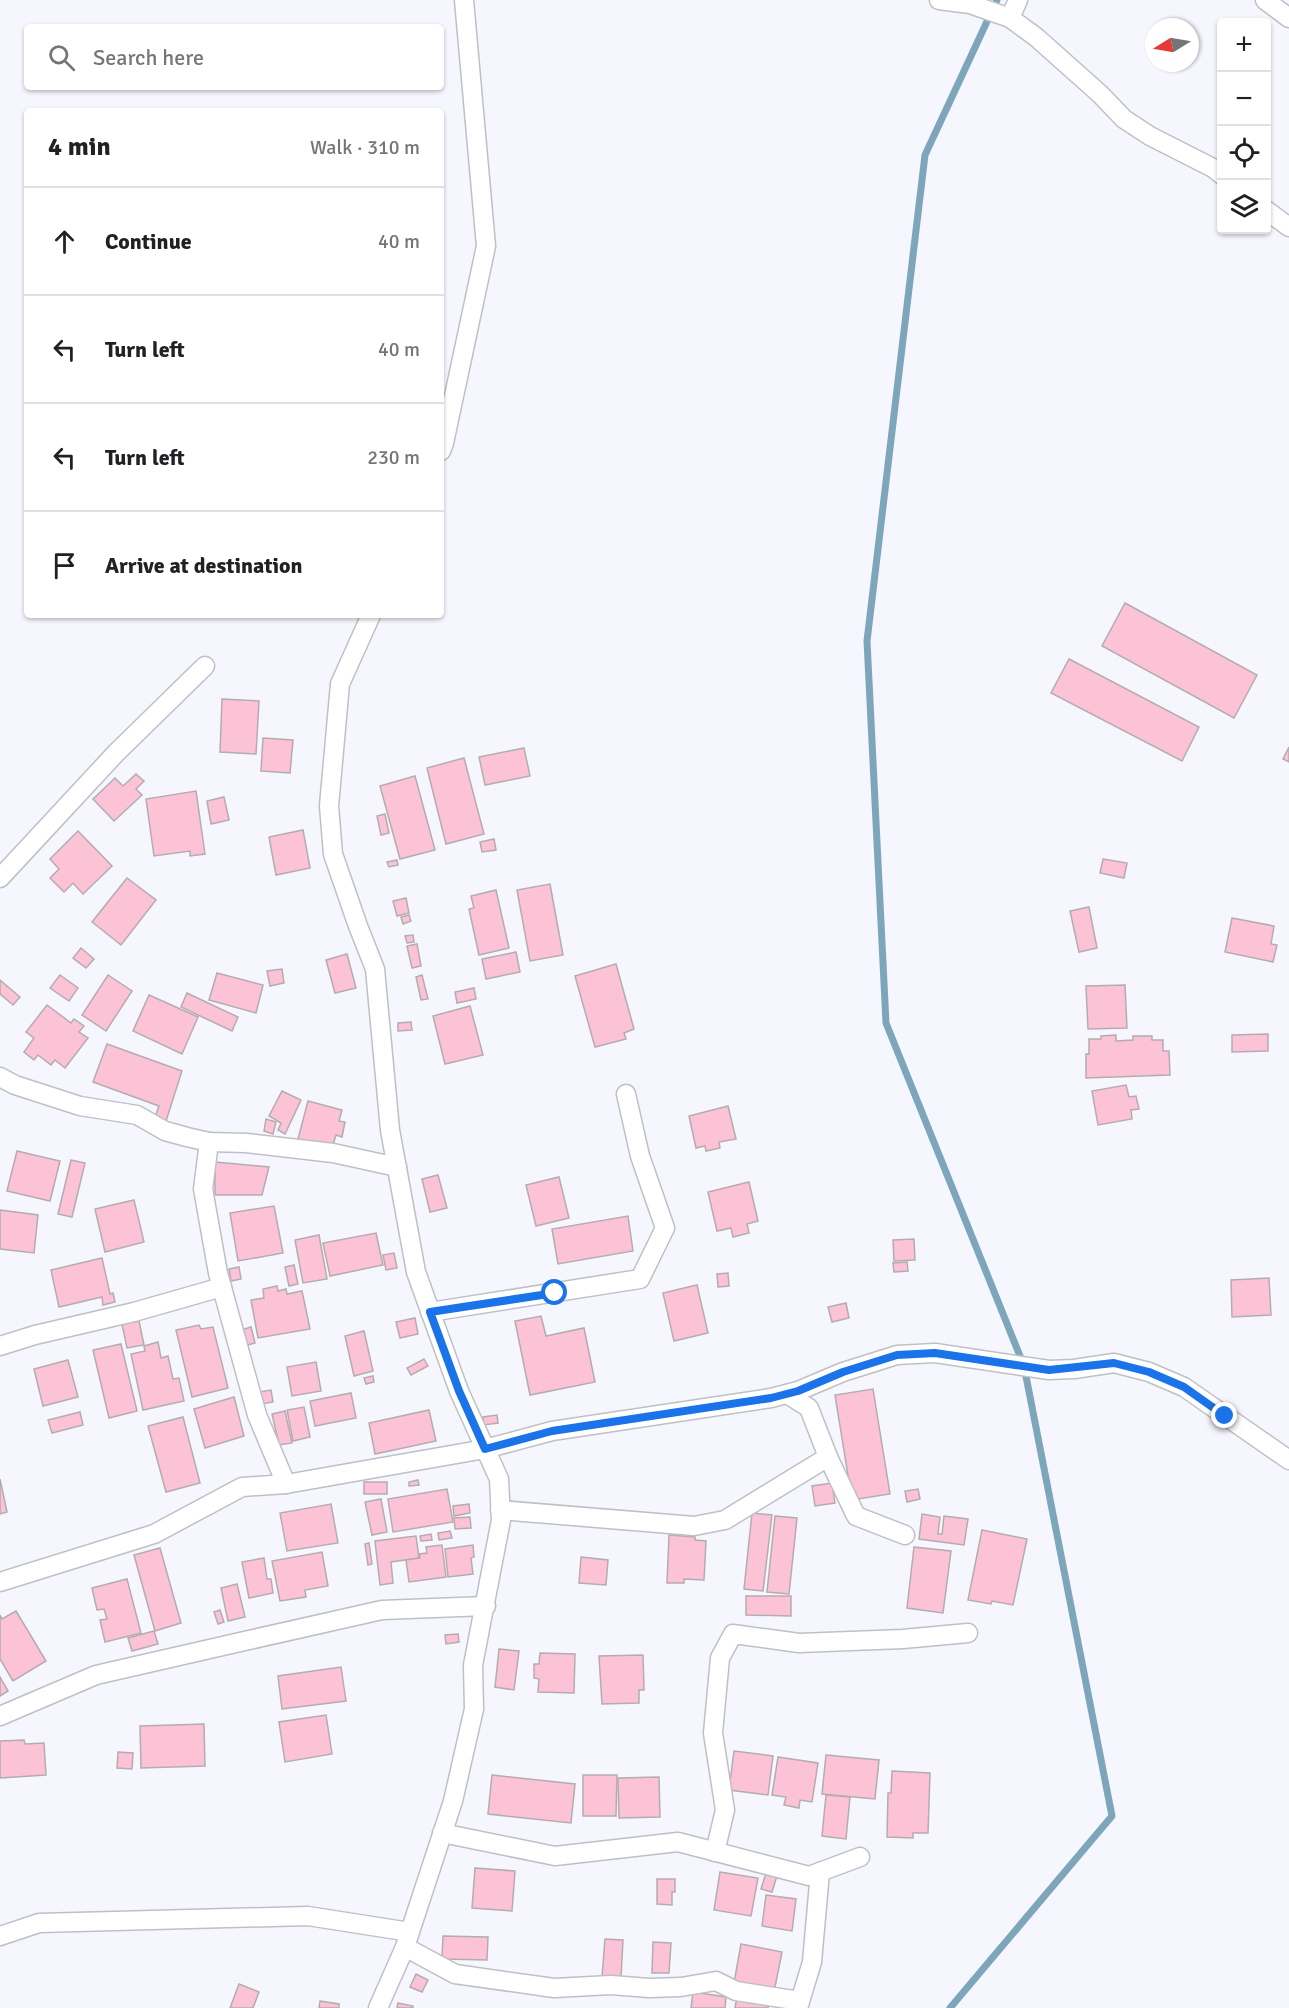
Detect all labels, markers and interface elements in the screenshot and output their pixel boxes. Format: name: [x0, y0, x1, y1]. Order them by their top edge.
north arrow: [1145, 18, 1199, 72]
map controls: [1217, 18, 1271, 234]
button: +: [1217, 18, 1271, 72]
search box: [24, 24, 444, 90]
icon: search: [45, 41, 78, 74]
text: Search here: [93, 44, 204, 71]
button: −: [1217, 72, 1271, 126]
button: locate: [1217, 126, 1271, 180]
text: 4 min: [48, 131, 111, 163]
text: Walk · 310 m: [310, 135, 420, 160]
button: layers: [1217, 180, 1271, 234]
icon: ahead: [48, 225, 81, 258]
text: Continue: [105, 228, 192, 255]
text: 40 m: [378, 229, 420, 254]
icon: left: [48, 333, 81, 366]
text: Turn left: [105, 336, 185, 363]
text: 40 m: [378, 337, 420, 362]
icon: left: [48, 441, 81, 474]
text: Turn left: [105, 444, 185, 471]
text: 230 m: [367, 445, 420, 470]
icon: arrive: [48, 549, 81, 582]
text: Arrive at destination: [105, 552, 302, 579]
route start: [541, 1279, 567, 1305]
route end: [1211, 1402, 1237, 1428]

